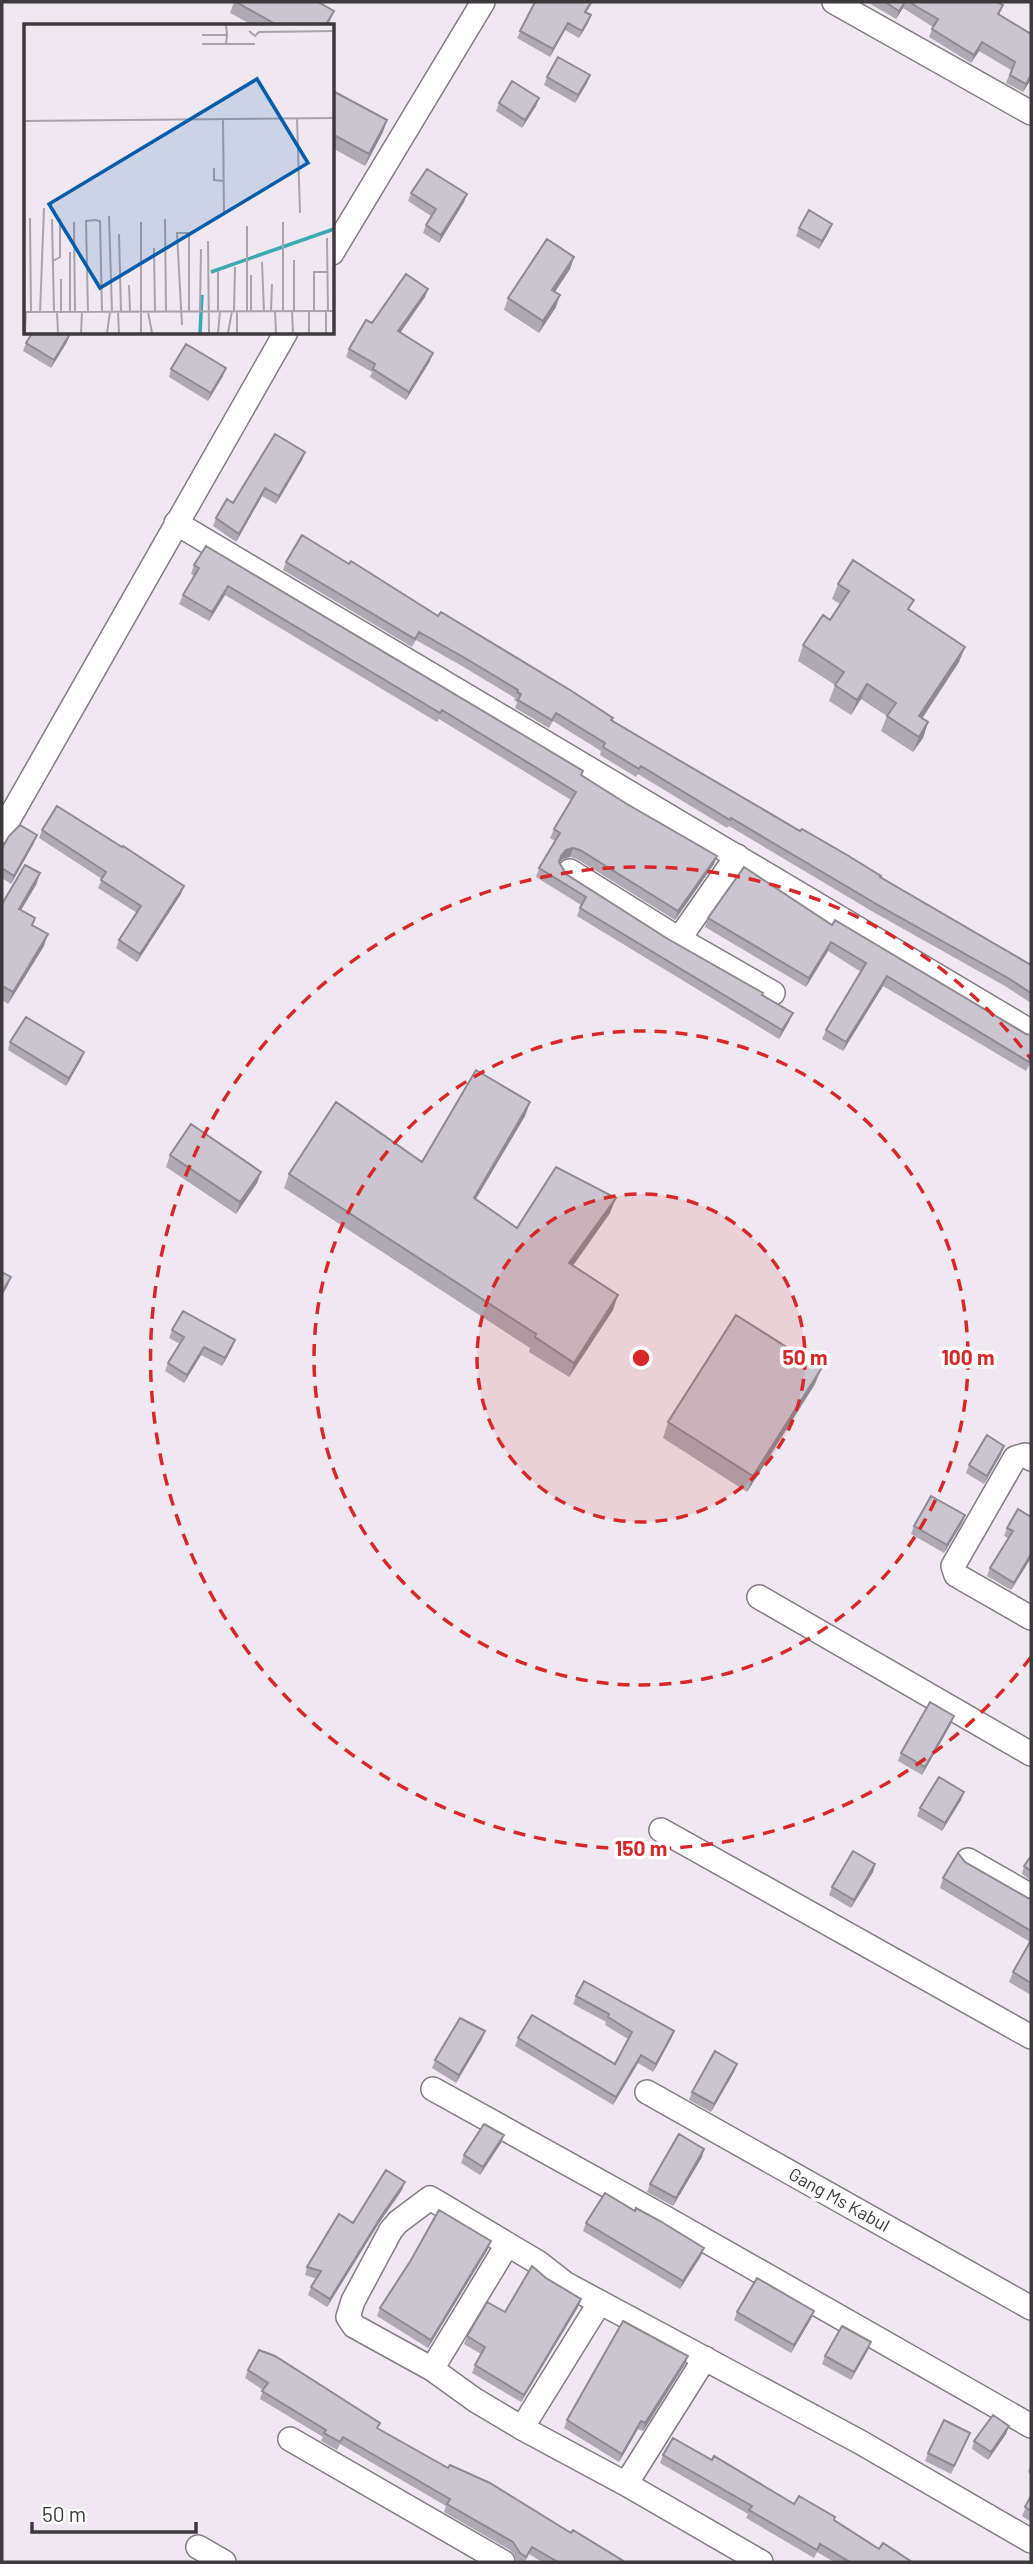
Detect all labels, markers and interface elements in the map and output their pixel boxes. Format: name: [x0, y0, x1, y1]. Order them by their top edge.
inset map: [24, 24, 334, 334]
text: 50 m: [782, 1344, 828, 1369]
text: 100 m: [941, 1344, 995, 1369]
centre of rings: [629, 1346, 653, 1370]
text: 150 m: [615, 1835, 667, 1860]
street label: Gang Ms Kabul: [785, 2162, 894, 2236]
scale bar: [32, 2490, 196, 2534]
text: 50 m: [42, 2501, 86, 2526]

